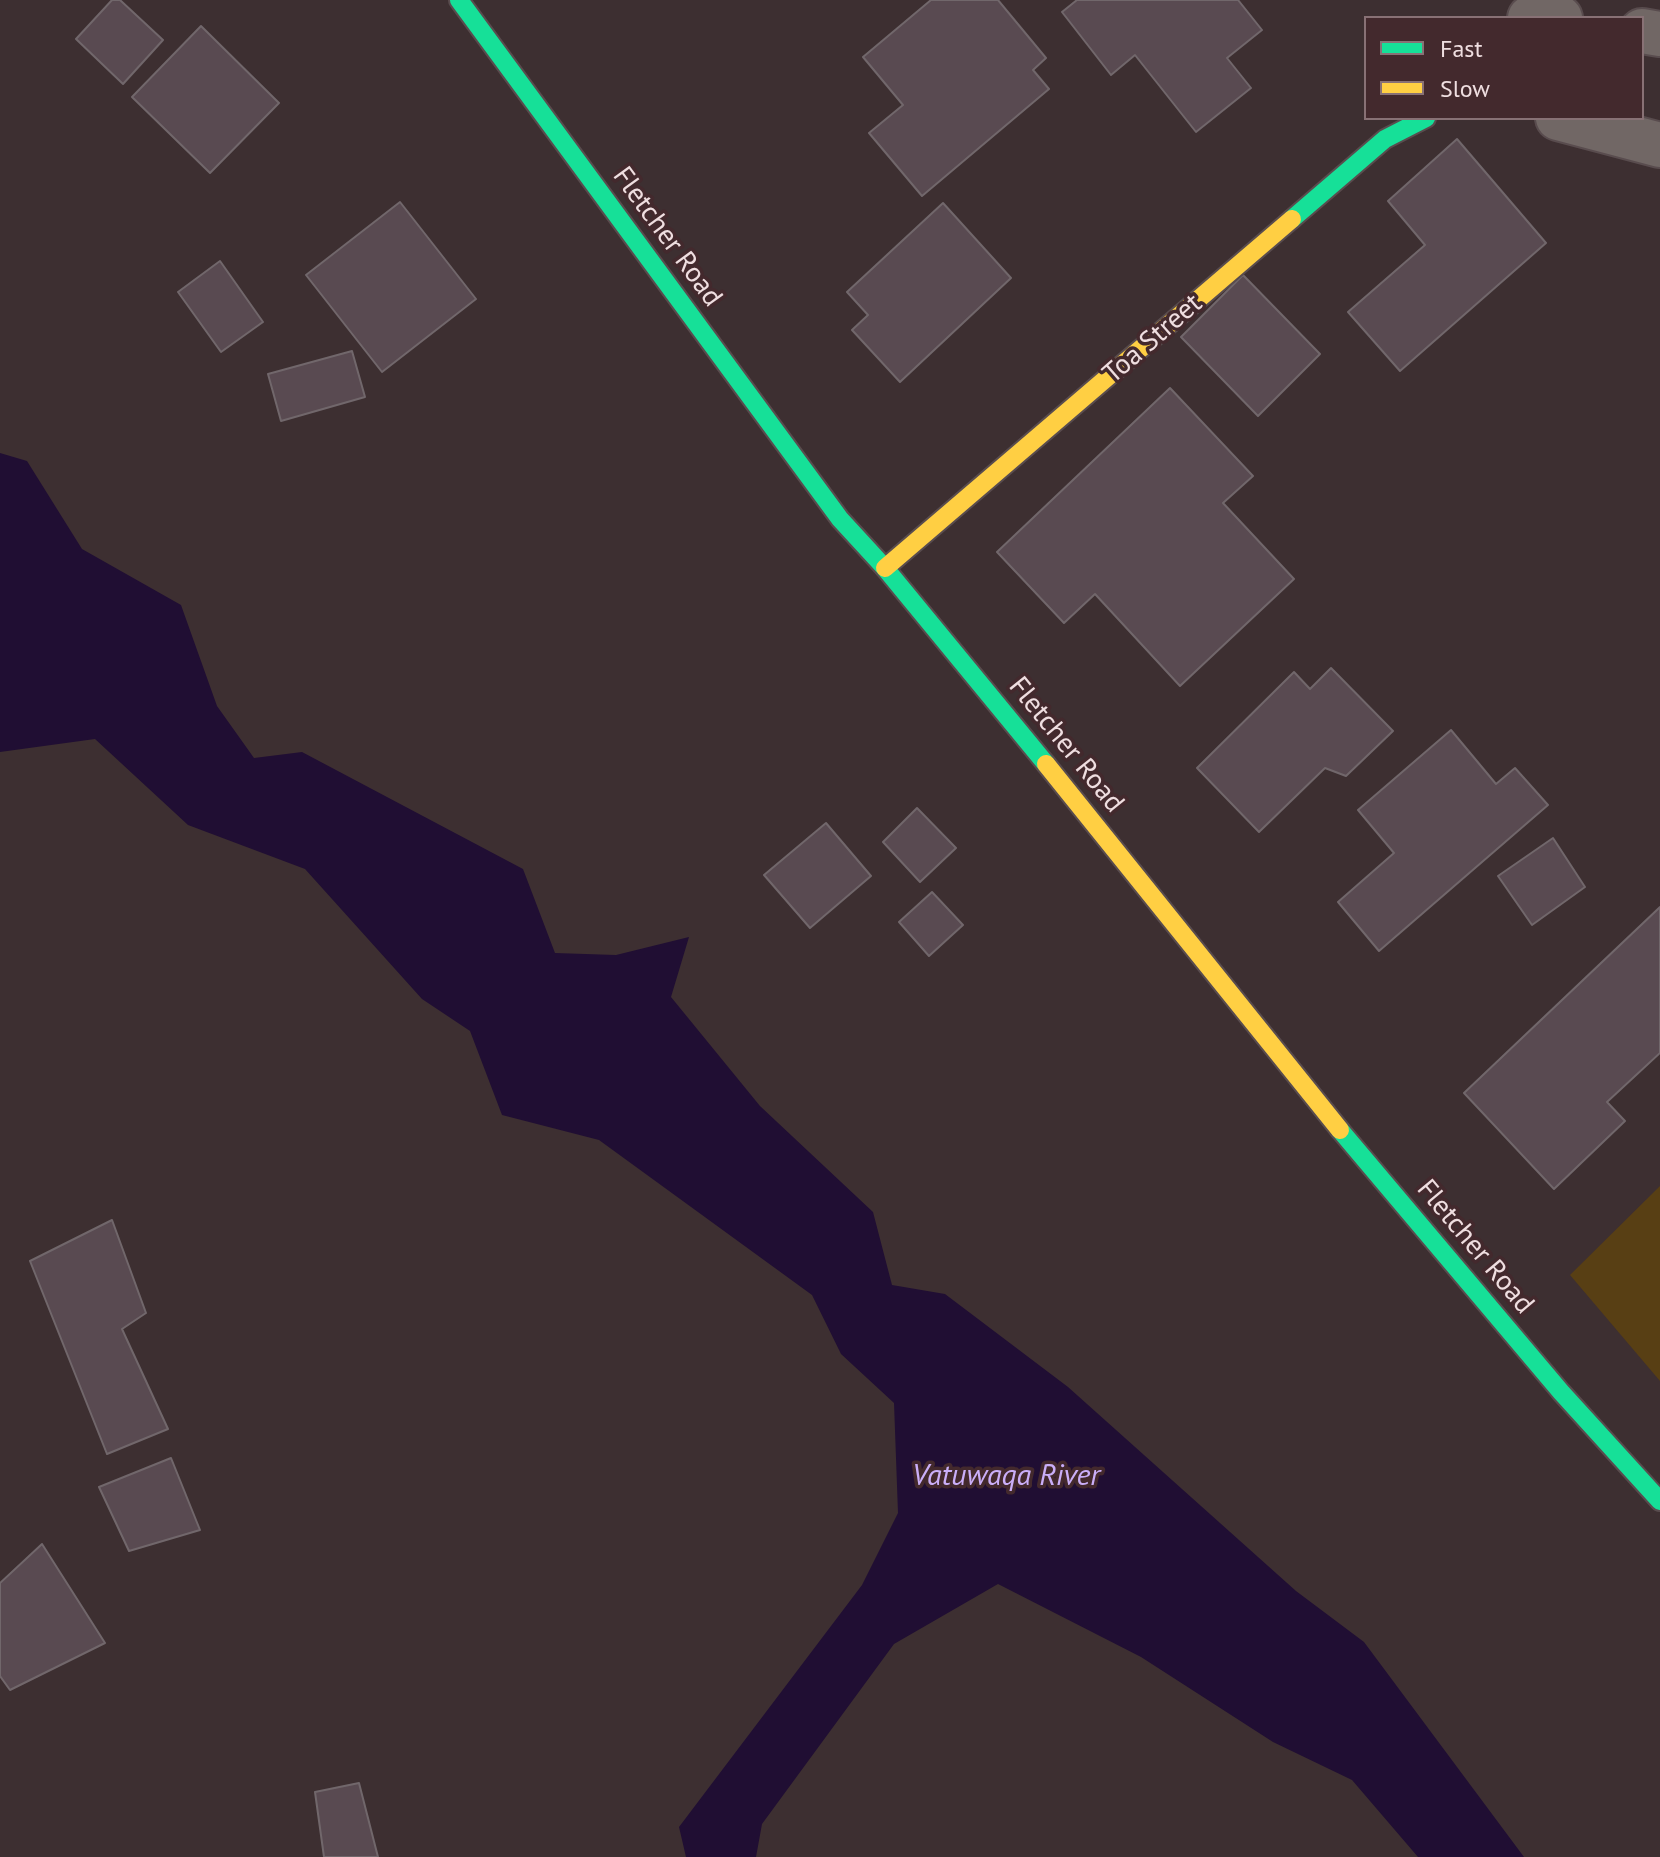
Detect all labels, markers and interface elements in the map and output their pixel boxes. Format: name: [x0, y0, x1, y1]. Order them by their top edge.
legend: [1364, 16, 1644, 120]
text: Fast: [1440, 33, 1483, 64]
text: Slow: [1440, 73, 1490, 104]
street label: Fletcher Road: [605, 161, 729, 313]
street label: Toa Street: [1097, 287, 1209, 391]
street label: Fletcher Road: [1001, 671, 1131, 819]
street label: Fletcher Road: [1409, 1173, 1541, 1321]
water label: Vatuwaqa River: [912, 1458, 1100, 1494]

